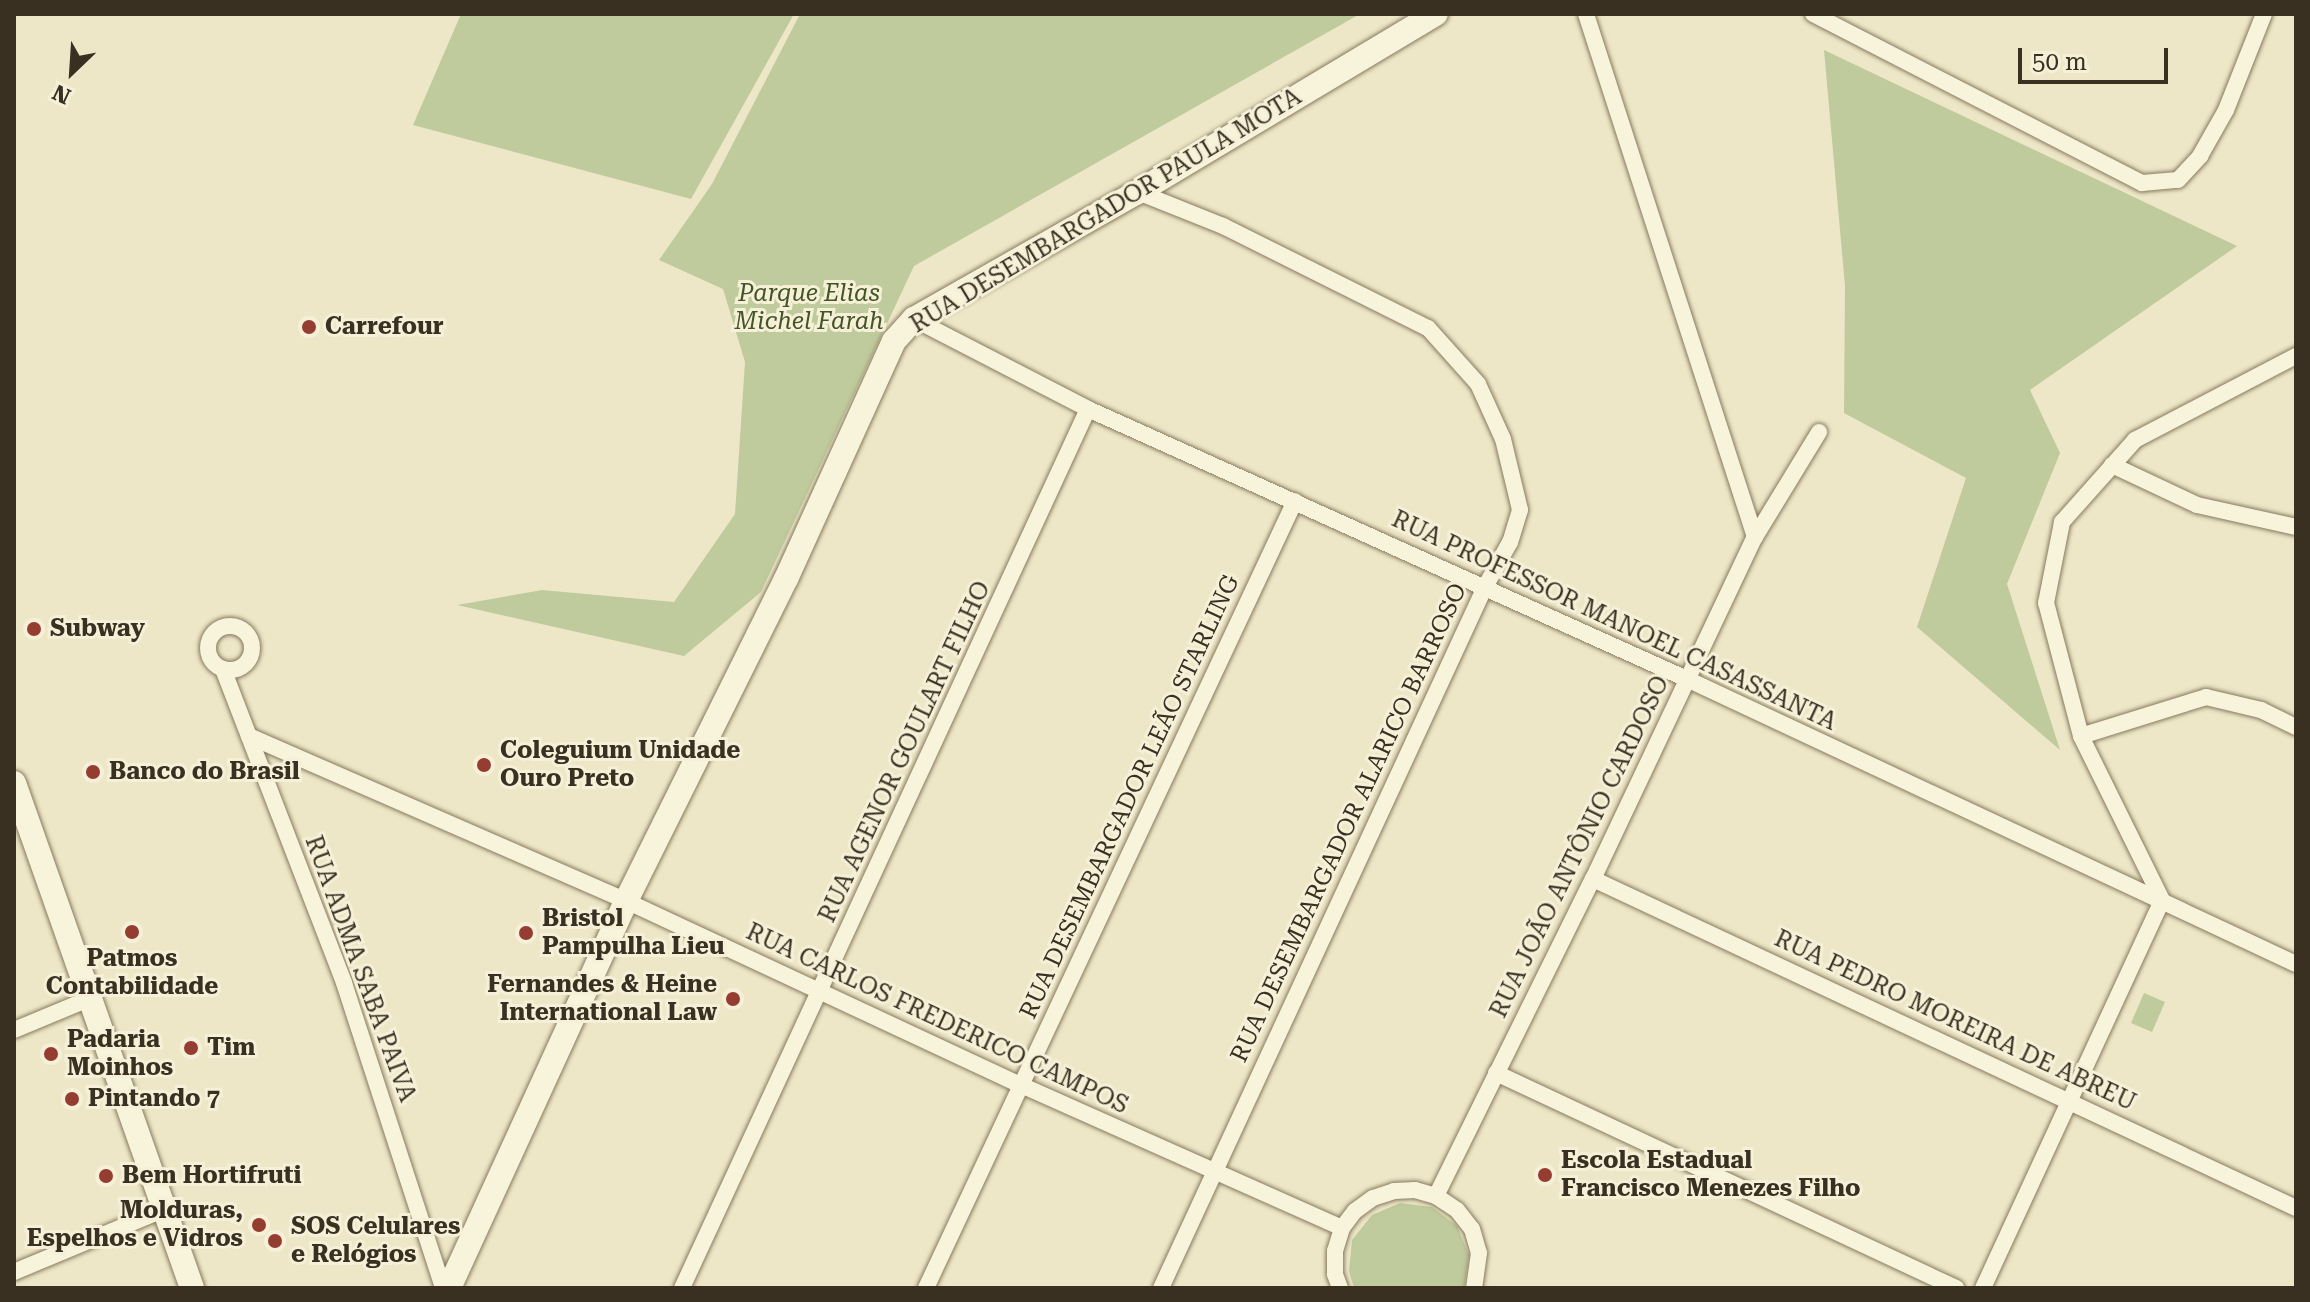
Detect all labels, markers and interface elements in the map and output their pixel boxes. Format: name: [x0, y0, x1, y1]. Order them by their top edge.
north arrow: [32, 32, 112, 112]
scale bar: [2022, 32, 2172, 82]
text: 50 m: [2032, 48, 2087, 76]
text: N: [49, 79, 75, 109]
street label: RUA DESEMBARGADOR PAULA MOTA: [905, 83, 1307, 339]
park label: Parque Elias Michel Farah: [734, 280, 884, 336]
place label: Carrefour: [325, 313, 444, 341]
marker: Carrefour: [300, 318, 318, 336]
street label: RUA PROFESSOR MANOEL CASASSANTA: [1387, 505, 1841, 737]
street label: RUA DESEMBARGADOR LEÃO STARLING: [1014, 570, 1246, 1024]
street label: RUA AGENOR GOULART FILHO: [813, 577, 997, 927]
street label: RUA DESEMBARGADOR ALARICO BARROSO: [1225, 579, 1473, 1067]
place label: Subway: [50, 615, 145, 643]
marker: Subway: [25, 620, 43, 638]
street label: RUA JOÃO ANTÔNIO CARDOSO: [1484, 671, 1676, 1023]
place label: Coleguium Unidade Ouro Preto: [500, 737, 740, 793]
marker: Coleguium Unidade Ouro Preto: [475, 756, 493, 774]
place label: Banco do Brasil: [109, 758, 300, 786]
marker: Banco do Brasil: [84, 763, 102, 781]
street label: RUA ADMA SABA PAIVA: [298, 832, 422, 1106]
place label: Bristol Pampulha Lieu: [542, 905, 725, 961]
street label: RUA CARLOS FREDERICO CAMPOS: [741, 918, 1133, 1120]
marker: Patmos Contabilidade: [123, 923, 141, 941]
marker: Bristol Pampulha Lieu: [517, 924, 535, 942]
street label: RUA PEDRO MOREIRA DE ABREU: [1770, 924, 2140, 1118]
place label: Patmos Contabilidade: [46, 945, 218, 1001]
place label: Fernandes & Heine International Law: [487, 971, 717, 1027]
marker: Fernandes & Heine International Law: [724, 990, 742, 1008]
place label: Padaria Moinhos: [67, 1026, 173, 1082]
place label: Tim: [207, 1034, 255, 1062]
marker: Tim: [182, 1039, 200, 1057]
marker: Padaria Moinhos: [42, 1045, 60, 1063]
place label: Pintando 7: [88, 1085, 220, 1113]
marker: Pintando 7: [63, 1090, 81, 1108]
place label: Escola Estadual Francisco Menezes Filho: [1561, 1147, 1861, 1203]
place label: Bem Hortifruti: [122, 1162, 301, 1190]
marker: Escola Estadual Francisco Menezes Filho: [1536, 1166, 1554, 1184]
marker: Bem Hortifruti: [97, 1167, 115, 1185]
place label: Molduras, Espelhos e Vidros: [27, 1197, 243, 1253]
place label: SOS Celulares e Relógios: [291, 1213, 460, 1269]
marker: Molduras, Espelhos e Vidros: [250, 1216, 268, 1234]
marker: SOS Celulares e Relógios: [266, 1232, 284, 1250]

